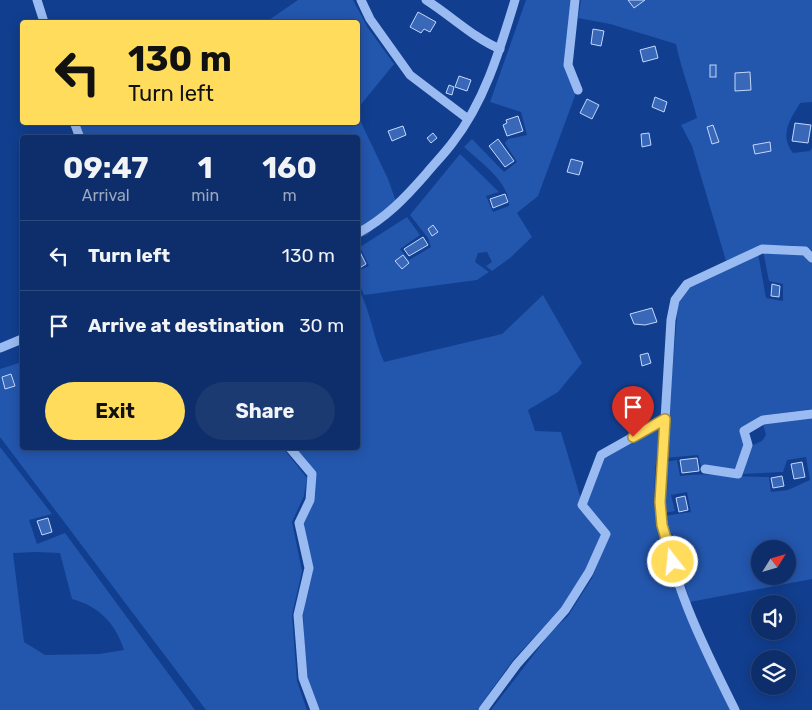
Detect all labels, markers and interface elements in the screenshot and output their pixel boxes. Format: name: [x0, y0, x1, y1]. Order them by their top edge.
text: 130 m: [128, 38, 232, 80]
icon: left: [45, 40, 110, 105]
text: Turn left: [128, 80, 214, 107]
text: 09:47: [63, 150, 148, 186]
text: 1: [198, 150, 213, 186]
text: 160: [262, 150, 317, 186]
text: Arrival: [82, 186, 130, 205]
text: min: [191, 186, 219, 205]
text: m: [282, 186, 297, 205]
icon: left: [45, 242, 73, 270]
text: Turn left: [88, 244, 170, 267]
text: 130 m: [282, 244, 335, 267]
icon: arrive: [45, 312, 73, 340]
text: Arrive at destination: [88, 314, 284, 337]
text: 30 m: [299, 314, 344, 337]
button: Exit: [45, 382, 185, 440]
button: Share: [195, 382, 335, 440]
pin: [612, 386, 654, 437]
icon: arrive: [619, 393, 647, 421]
position arrow: [646, 535, 698, 587]
north arrow: [751, 540, 796, 585]
map controls: [751, 540, 796, 695]
button: sound: [751, 595, 796, 640]
button: layers: [751, 650, 796, 695]

